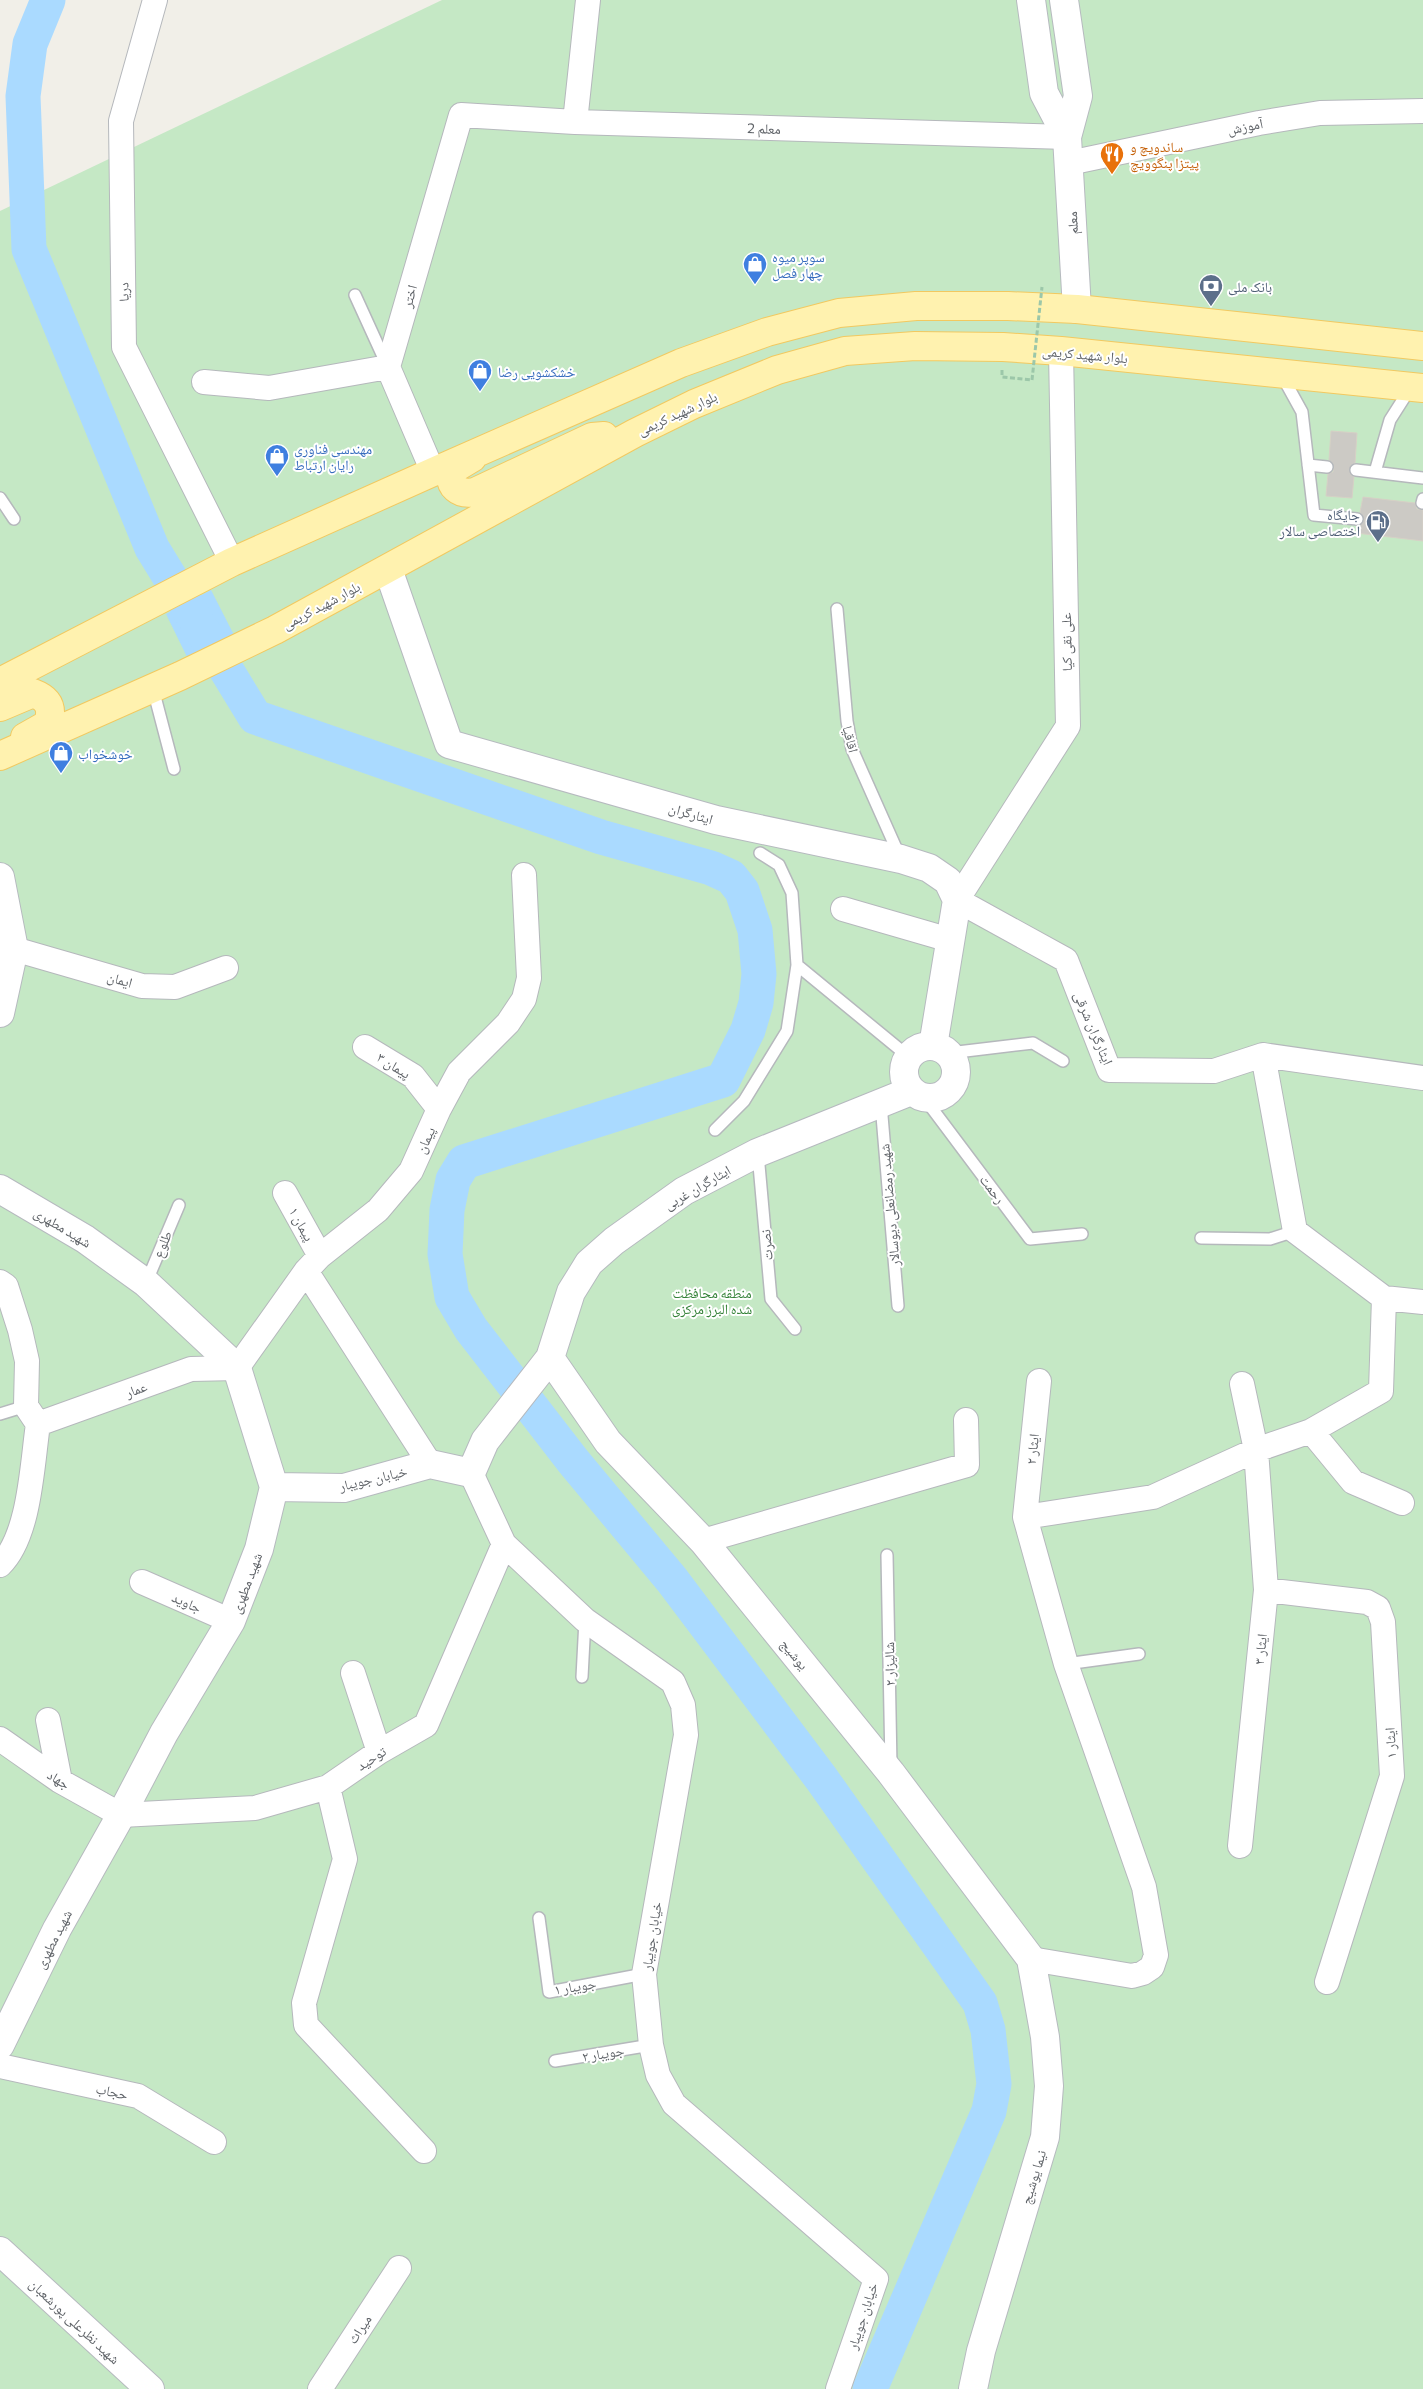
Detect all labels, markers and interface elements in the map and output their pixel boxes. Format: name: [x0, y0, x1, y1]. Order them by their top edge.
street label: آموزش: [1226, 114, 1265, 139]
street label: معلم 2: [747, 119, 781, 139]
place label: ساندویچ و پیتزا پنگوویچ: [1130, 138, 1199, 173]
restaurant icon: ساندویچ و پیتزا پنگوویچ: [1099, 141, 1125, 175]
street label: معلم: [1063, 211, 1083, 235]
place label: سوپر ميوه چهار فصل: [772, 248, 825, 282]
shop icon: سوپر ميوه چهار فصل: [742, 251, 768, 285]
bank icon: بانک ملی: [1198, 273, 1224, 307]
place label: بانک ملی: [1228, 278, 1272, 296]
street label: دریا: [114, 282, 133, 302]
street label: اختر: [397, 283, 421, 311]
street label: بلوار شهید کریمی: [1041, 342, 1129, 367]
shop icon: خشکشویی رضا: [467, 358, 493, 392]
place label: خشکشویی رضا: [498, 363, 576, 381]
street label: بلوار شهید کریمی: [635, 387, 720, 440]
place label: مهندسی فناوری رایان ارتباط: [294, 440, 372, 474]
shop icon: مهندسی فناوری رایان ارتباط: [264, 443, 290, 477]
place label: جایگاه اختصاصی سالار: [1279, 506, 1360, 540]
fuel station icon: جایگاه اختصاصی سالار: [1365, 509, 1391, 543]
street label: بلوار شهید کریمی: [279, 577, 363, 634]
street label: علی نقی کیا: [1057, 612, 1076, 672]
street label: اقاقیا: [839, 724, 863, 754]
shop icon: خوشخواب: [48, 740, 74, 774]
place label: خوشخواب: [78, 745, 133, 763]
street label: ایثارگران: [667, 799, 715, 828]
street label: ایمان: [105, 967, 135, 992]
street label: ایثارگران شرقی: [1070, 989, 1117, 1068]
street label: پیمان ۳: [373, 1048, 414, 1083]
street label: پیمان: [412, 1124, 439, 1156]
street label: شهید رمضانعلی دیوسالار: [875, 1143, 904, 1268]
street label: ایثارگران غربی: [661, 1161, 734, 1214]
street label: رحمت: [976, 1171, 1009, 1207]
street label: شهید مطهری: [31, 1203, 95, 1252]
street label: پیمان ۱: [285, 1204, 318, 1245]
street label: طلوع: [149, 1228, 177, 1261]
street label: نصرت: [756, 1228, 777, 1261]
park label: منطقه محافظت شده البرز مرکزی: [672, 1284, 752, 1318]
street label: عمار: [122, 1377, 149, 1402]
street label: ایثار ۲: [1022, 1433, 1043, 1465]
street label: خیابان جویبار: [336, 1462, 409, 1495]
street label: شهید مطهری: [227, 1550, 266, 1616]
street label: جاوید: [169, 1588, 204, 1617]
street label: ایثار ۳: [1250, 1633, 1271, 1665]
street label: یوشیج: [776, 1635, 813, 1674]
street label: شالیزار ۲: [880, 1642, 899, 1686]
street label: ایثار ۱: [1381, 1727, 1400, 1759]
street label: توحید: [353, 1742, 390, 1775]
street label: جهاد: [44, 1766, 74, 1793]
street label: خیابان جویبار: [637, 1900, 666, 1973]
street label: شهید مطهری: [31, 1907, 76, 1972]
street label: جویبار ۱: [553, 1974, 597, 1999]
street label: جویبار ۲: [581, 2041, 625, 2066]
street label: حجاب: [94, 2079, 130, 2103]
street label: نیما یوشیج: [1017, 2148, 1051, 2207]
street label: شهید نظرعلی پورشعبان: [25, 2275, 124, 2368]
street label: خیابان جویبار: [843, 2280, 882, 2353]
street label: میراث: [343, 2311, 375, 2347]

